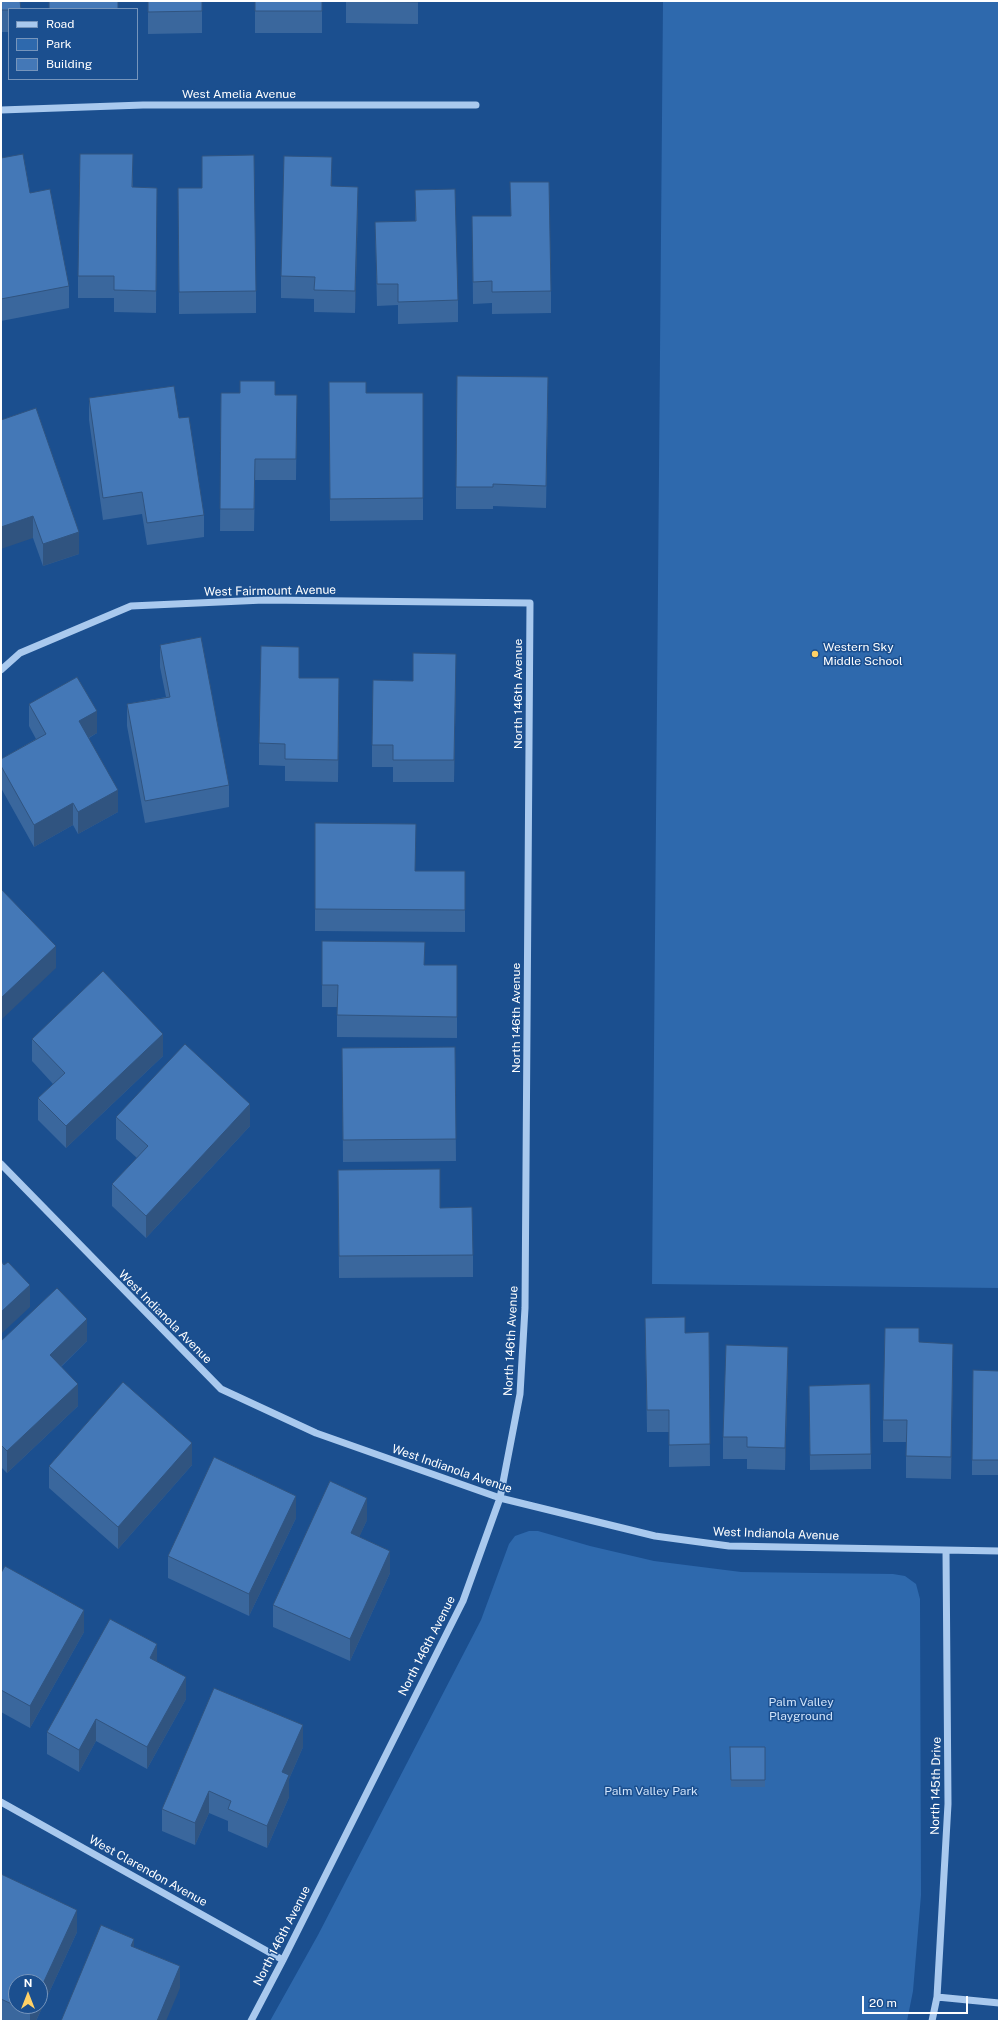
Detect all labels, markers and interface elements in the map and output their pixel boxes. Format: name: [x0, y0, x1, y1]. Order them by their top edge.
legend: [8, 8, 138, 80]
text: Road: [46, 17, 74, 31]
text: Park: [46, 37, 72, 51]
text: Building: [46, 57, 92, 71]
street label: West Amelia Avenue: [182, 87, 296, 101]
street label: West Fairmount Avenue: [204, 583, 336, 599]
street label: North 146th Avenue: [511, 639, 525, 749]
place label: Western Sky Middle School: [823, 640, 903, 668]
marker: Western Sky Middle School: [810, 649, 820, 659]
street label: North 146th Avenue: [509, 963, 523, 1073]
street label: West Indianola Avenue: [115, 1267, 215, 1367]
street label: North 146th Avenue: [501, 1286, 521, 1396]
street label: West Indianola Avenue: [390, 1442, 514, 1496]
street label: West Indianola Avenue: [713, 1525, 839, 1543]
street label: North 146th Avenue: [396, 1594, 458, 1698]
park label: Palm Valley Playground: [768, 1695, 834, 1723]
street label: North 145th Drive: [928, 1737, 944, 1835]
park label: Palm Valley Park: [604, 1784, 698, 1798]
street label: West Clarendon Avenue: [86, 1832, 210, 1910]
street label: North 146th Avenue: [251, 1884, 313, 1988]
north arrow: [8, 1974, 48, 2014]
text: N: [24, 1977, 32, 1989]
scale bar: [864, 1988, 970, 2014]
text: 20 m: [869, 1996, 897, 2010]

